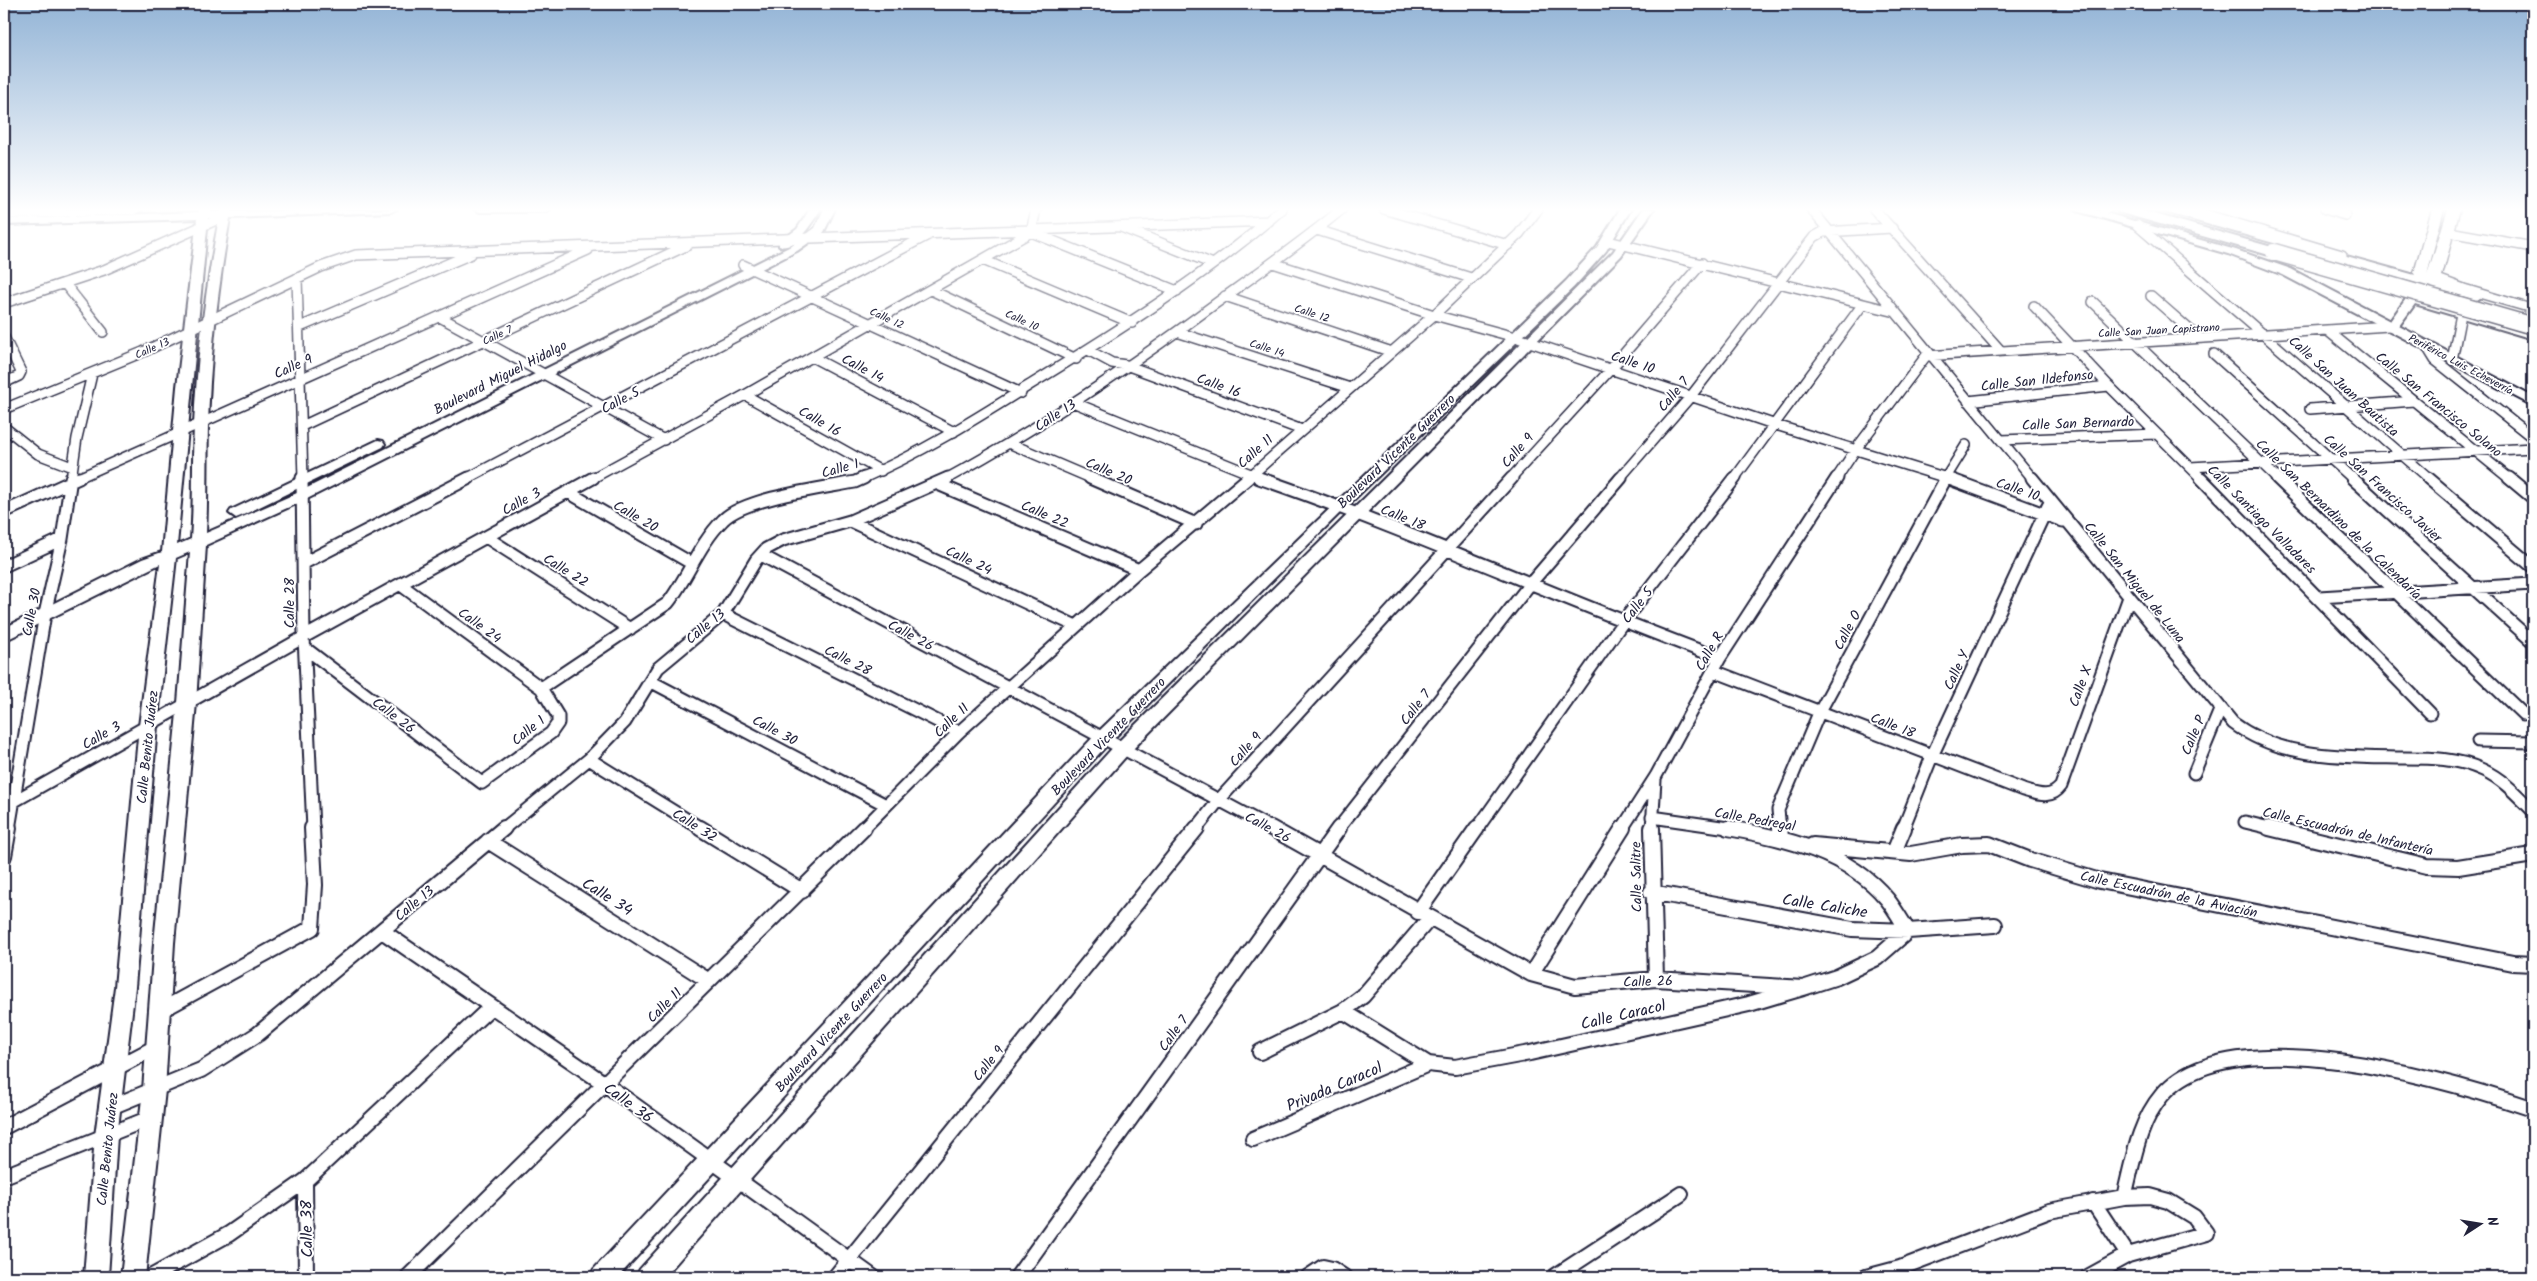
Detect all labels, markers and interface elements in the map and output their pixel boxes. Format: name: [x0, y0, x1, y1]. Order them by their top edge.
street label: Calle 12: [1292, 300, 1332, 328]
street label: Calle 12: [866, 303, 907, 335]
street label: Calle 10: [1002, 305, 1042, 337]
street label: Calle San Juan Capistrano: [2098, 319, 2220, 343]
street label: Calle 7: [479, 321, 516, 351]
street label: Periférico Luis Echeverría: [2405, 330, 2516, 400]
street label: Calle San Juan Bautista: [2283, 331, 2404, 443]
street label: Calle 13: [132, 333, 173, 365]
street label: Boulevard Miguel Hidalgo: [430, 335, 571, 421]
street label: Calle 14: [1247, 335, 1287, 363]
street label: Calle 10: [1608, 346, 1658, 380]
street label: Calle San Francisco Solano: [2370, 346, 2507, 463]
street label: Calle 14: [837, 348, 888, 389]
street label: Calle 9: [270, 349, 317, 385]
street label: Calle San Ildefonso: [1980, 364, 2095, 398]
street label: Calle 16: [1193, 368, 1244, 404]
street label: Calle 7: [1652, 372, 1695, 417]
street label: Calle 5: [597, 381, 645, 420]
street label: Boulevard Vicente Guerrero: [1332, 389, 1461, 514]
street label: Calle 13: [1030, 394, 1081, 438]
street label: Calle 16: [794, 401, 845, 443]
street label: Calle San Bernardo: [2021, 411, 2135, 437]
street label: Calle 9: [1496, 428, 1540, 473]
street label: Calle 11: [1233, 429, 1279, 474]
street label: Calle San Francisco Javier: [2318, 429, 2448, 549]
street label: Calle San Bernardino de la Calendaría: [2250, 434, 2426, 605]
street label: Calle 20: [1082, 452, 1135, 492]
street label: Calle 1: [819, 453, 862, 485]
street label: Calle Santiago Valladares: [2202, 460, 2321, 579]
street label: Calle 10: [1993, 472, 2043, 508]
street label: Calle 3: [498, 482, 545, 522]
street label: Calle 20: [609, 495, 662, 539]
street label: Calle 22: [1017, 495, 1072, 535]
street label: Calle 18: [1377, 499, 1429, 537]
street label: Calle San Miguel de Luna: [2078, 517, 2190, 648]
street label: Calle 24: [941, 540, 996, 581]
street label: Calle 22: [538, 548, 593, 593]
street label: Calle 28: [279, 577, 301, 628]
street label: Calle 5: [1616, 581, 1660, 629]
street label: Calle 30: [17, 586, 47, 638]
street label: Calle 24: [453, 602, 506, 649]
street label: Calle 13: [681, 604, 730, 650]
street label: Calle O: [1828, 606, 1868, 654]
street label: Calle 26: [883, 615, 938, 657]
street label: Calle R: [1690, 628, 1730, 675]
street label: Calle 28: [820, 640, 875, 682]
street label: Calle Y: [1938, 646, 1976, 694]
street label: Calle X: [2063, 662, 2099, 710]
street label: Boulevard Vicente Guerrero: [1046, 672, 1171, 801]
street label: Calle 7: [1395, 685, 1437, 730]
street label: Calle Benito Juárez: [131, 689, 165, 805]
street label: Calle 26: [367, 692, 420, 740]
street label: Calle 11: [929, 698, 975, 743]
street label: Calle 18: [1867, 707, 1919, 745]
street label: Calle 1: [507, 710, 550, 751]
street label: Calle 30: [748, 710, 801, 752]
street label: Calle P: [2176, 712, 2212, 759]
street label: Calle 3: [78, 716, 125, 756]
street label: Calle 9: [1224, 727, 1268, 772]
street label: Calle Pedregal: [1712, 802, 1798, 838]
street label: Calle Escuadrón de Infantería: [2260, 802, 2435, 862]
street label: Calle 32: [667, 803, 721, 848]
street label: Calle 26: [1240, 807, 1295, 849]
street label: Calle Salitre: [1625, 841, 1649, 913]
street label: Calle Escuadrón de la Aviación: [2078, 865, 2259, 925]
street label: Calle 34: [577, 872, 638, 923]
street label: Calle 13: [390, 881, 439, 927]
street label: Calle Caliche: [1780, 887, 1869, 926]
street label: Boulevard Vicente Guerrero: [770, 968, 894, 1098]
street label: Calle 26: [1623, 970, 1673, 994]
street label: Calle 11: [642, 983, 688, 1029]
street label: Calle Caracol: [1578, 994, 1668, 1037]
street label: Calle 7: [1153, 1010, 1195, 1056]
street label: Calle 9: [967, 1041, 1010, 1086]
street label: Privada Caracol: [1283, 1056, 1387, 1119]
street label: Calle 36: [598, 1076, 658, 1130]
street label: Calle Benito Juárez: [91, 1091, 125, 1207]
north arrow: [2454, 1198, 2504, 1248]
street label: Calle 38: [294, 1200, 320, 1258]
text: N: [2480, 1215, 2503, 1228]

